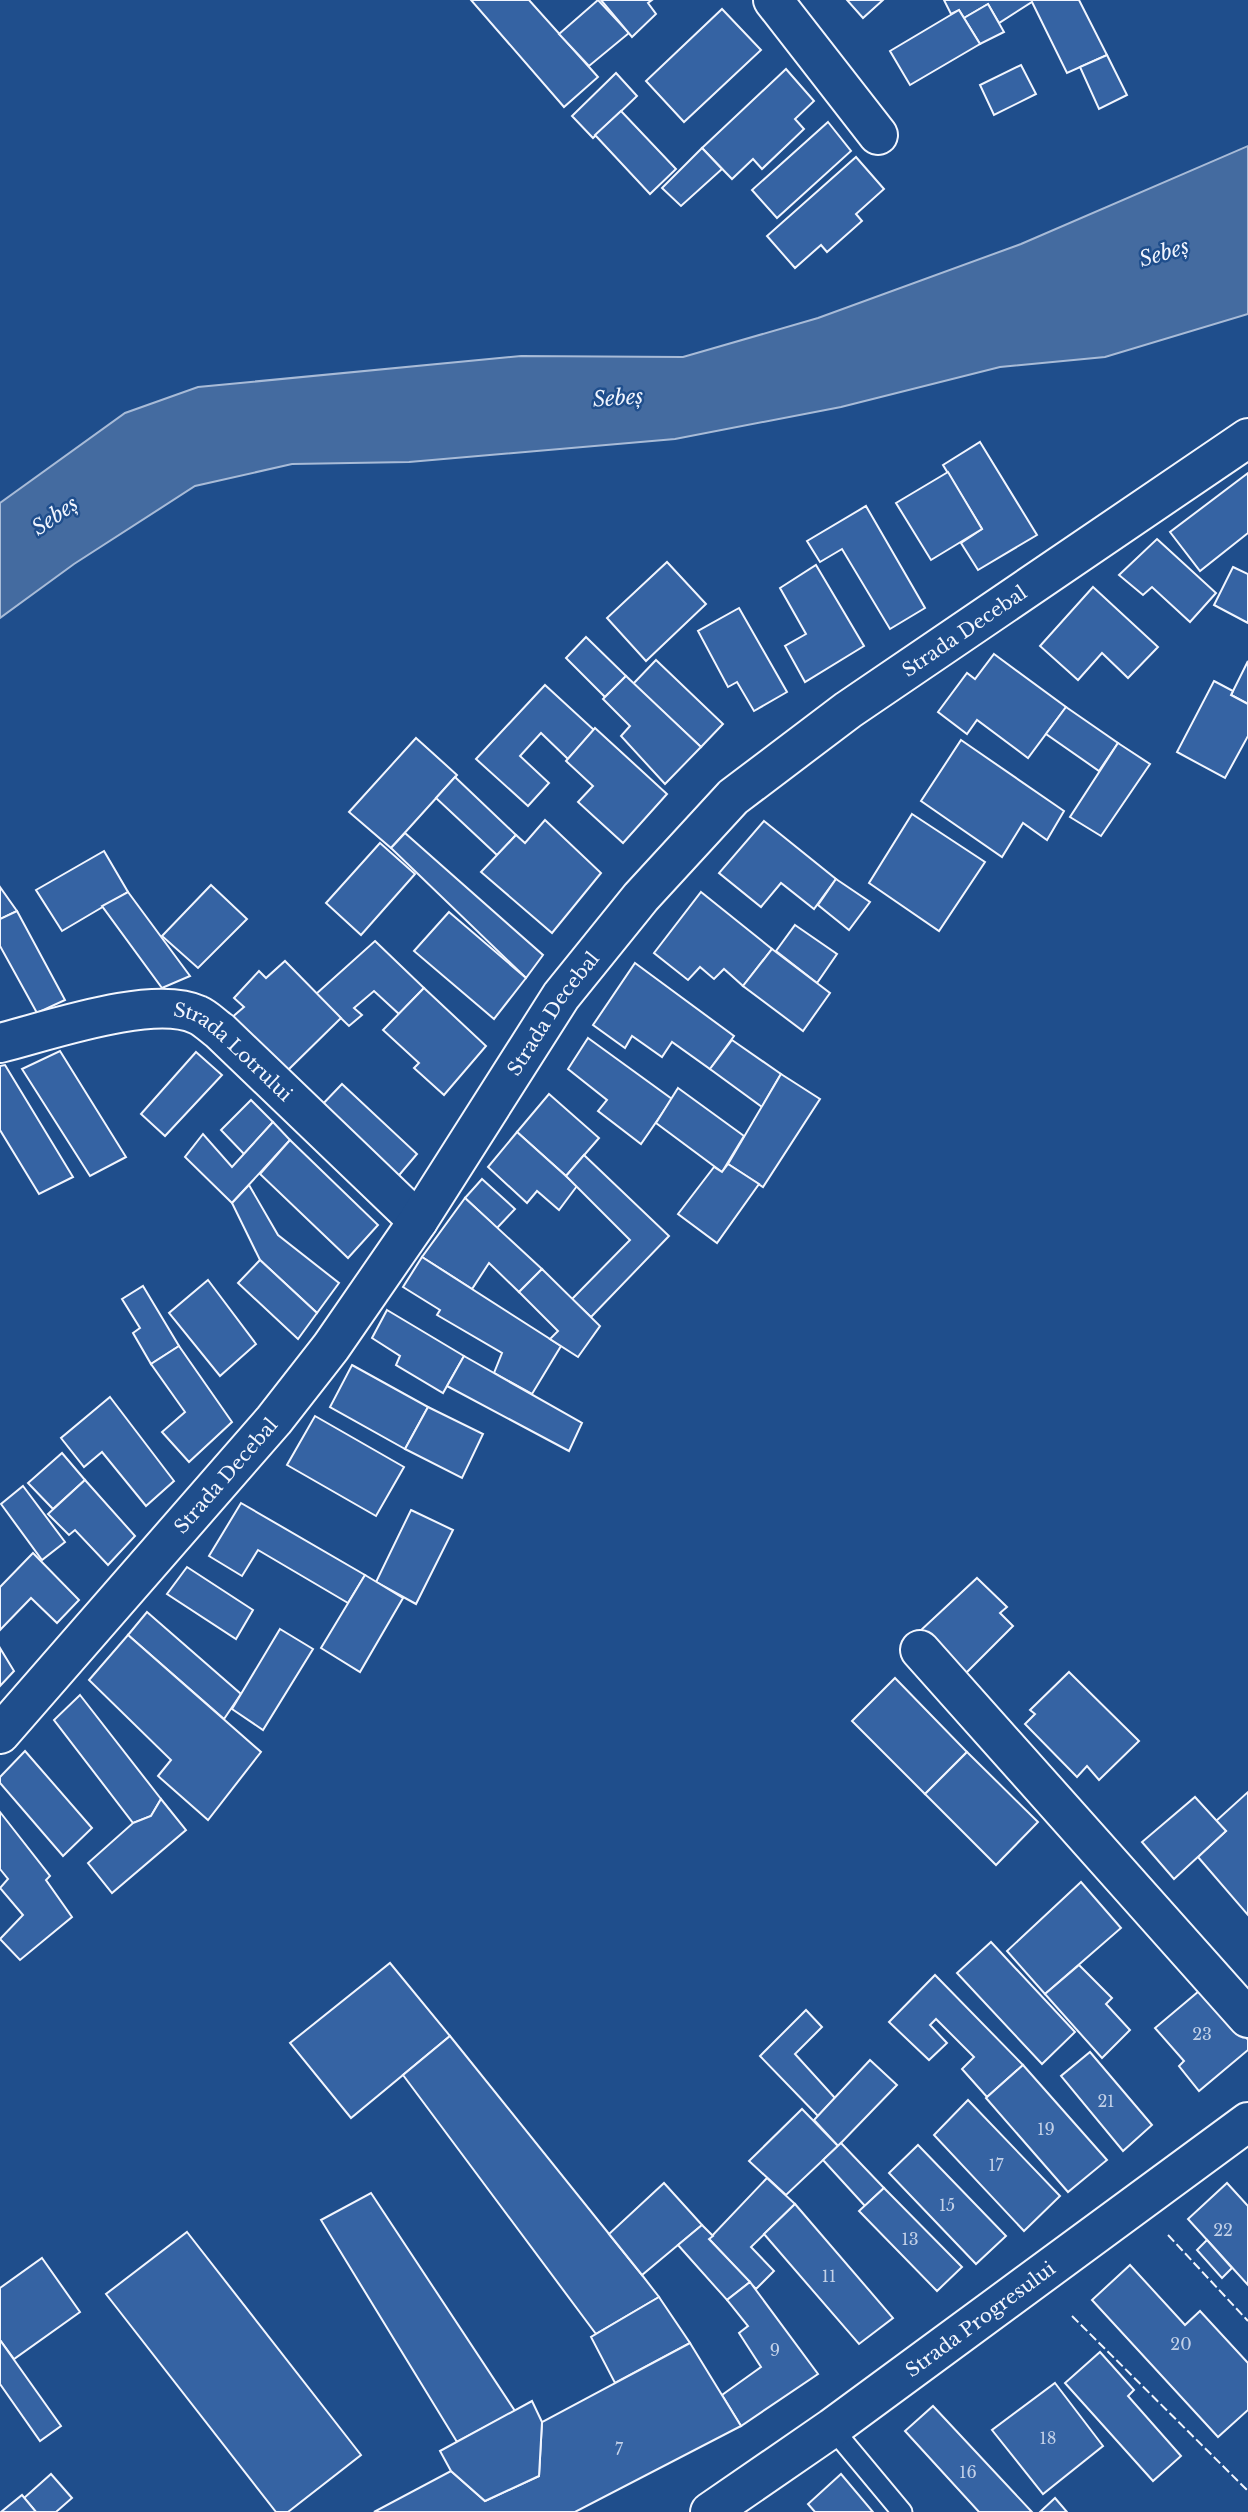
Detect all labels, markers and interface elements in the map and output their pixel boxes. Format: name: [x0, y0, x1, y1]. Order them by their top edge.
water label: Sebeș: [1136, 233, 1192, 273]
water label: Sebeș: [592, 383, 644, 413]
water label: Sebeș: [27, 491, 83, 541]
street label: Strada Decebal: [898, 581, 1031, 682]
street label: Strada Decebal: [502, 947, 604, 1080]
street label: Strada Lotrului: [172, 998, 297, 1106]
street label: Strada Decebal: [169, 1414, 282, 1538]
house number: 23: [1192, 2024, 1212, 2044]
house number: 21: [1098, 2091, 1115, 2111]
house number: 19: [1037, 2119, 1055, 2139]
house number: 17: [988, 2155, 1005, 2175]
house number: 15: [939, 2195, 955, 2215]
house number: 22: [1213, 2220, 1233, 2240]
house number: 13: [902, 2229, 919, 2249]
street label: Strada Progresului: [901, 2257, 1060, 2382]
house number: 11: [822, 2266, 836, 2286]
house number: 20: [1170, 2334, 1192, 2354]
house number: 9: [770, 2340, 780, 2360]
house number: 18: [1040, 2428, 1056, 2448]
house number: 7: [615, 2439, 624, 2459]
house number: 16: [959, 2462, 977, 2482]

